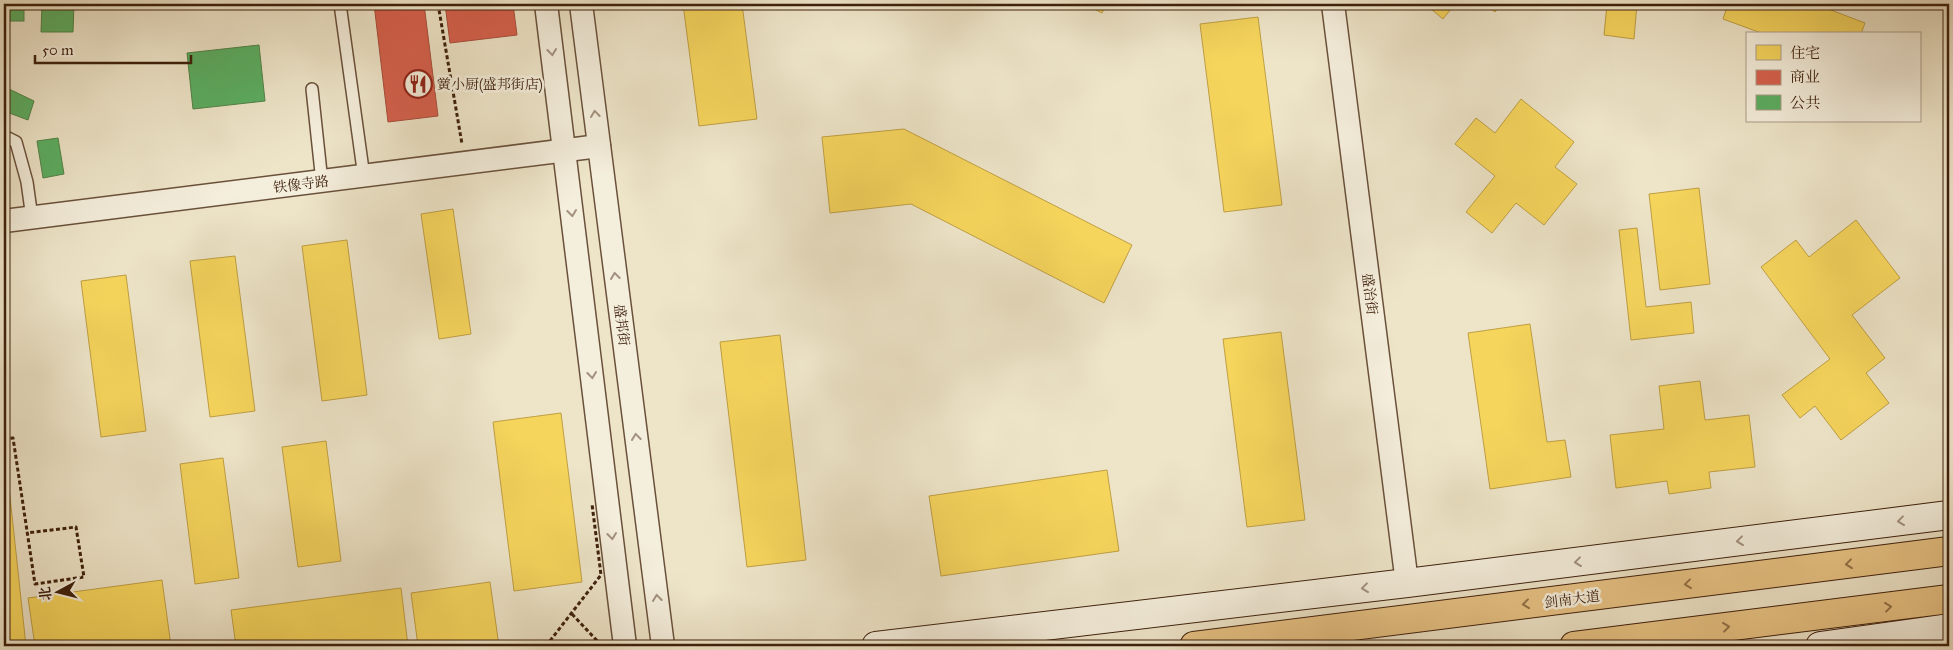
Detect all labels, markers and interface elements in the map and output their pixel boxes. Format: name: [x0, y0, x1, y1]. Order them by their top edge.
scale bar: [35, 32, 191, 64]
legend: [1746, 32, 1920, 122]
text: 50 m: [42, 41, 74, 59]
text: 住宅: [1790, 44, 1820, 62]
one-way arrow: [546, 48, 557, 56]
text: 商业: [1790, 68, 1820, 86]
restaurant icon: 黉小厨(盛邦街店): [403, 69, 433, 99]
place label: 黉小厨(盛邦街店): [437, 76, 543, 94]
text: 公共: [1790, 94, 1820, 112]
one-way arrow: [590, 110, 601, 118]
street label: 铁像寺路: [272, 173, 330, 196]
one-way arrow: [566, 210, 577, 218]
one-way arrow: [610, 271, 621, 279]
street label: 盛治街: [1359, 272, 1380, 316]
street label: 盛邦街: [611, 303, 632, 347]
one-way arrow: [586, 371, 597, 379]
one-way arrow: [631, 432, 642, 440]
one-way arrow: [1897, 515, 1905, 526]
one-way arrow: [606, 532, 617, 540]
one-way arrow: [1735, 535, 1743, 546]
one-way arrow: [1574, 556, 1582, 567]
one-way arrow: [1844, 558, 1852, 569]
north arrow: [32, 568, 82, 618]
one-way arrow: [1683, 578, 1691, 589]
one-way arrow: [1361, 582, 1369, 593]
text: 北: [36, 586, 55, 602]
street label: 剑南大道: [1543, 588, 1601, 611]
one-way arrow: [652, 594, 662, 602]
one-way arrow: [1522, 598, 1530, 609]
one-way arrow: [1884, 602, 1892, 613]
one-way arrow: [1723, 622, 1731, 633]

